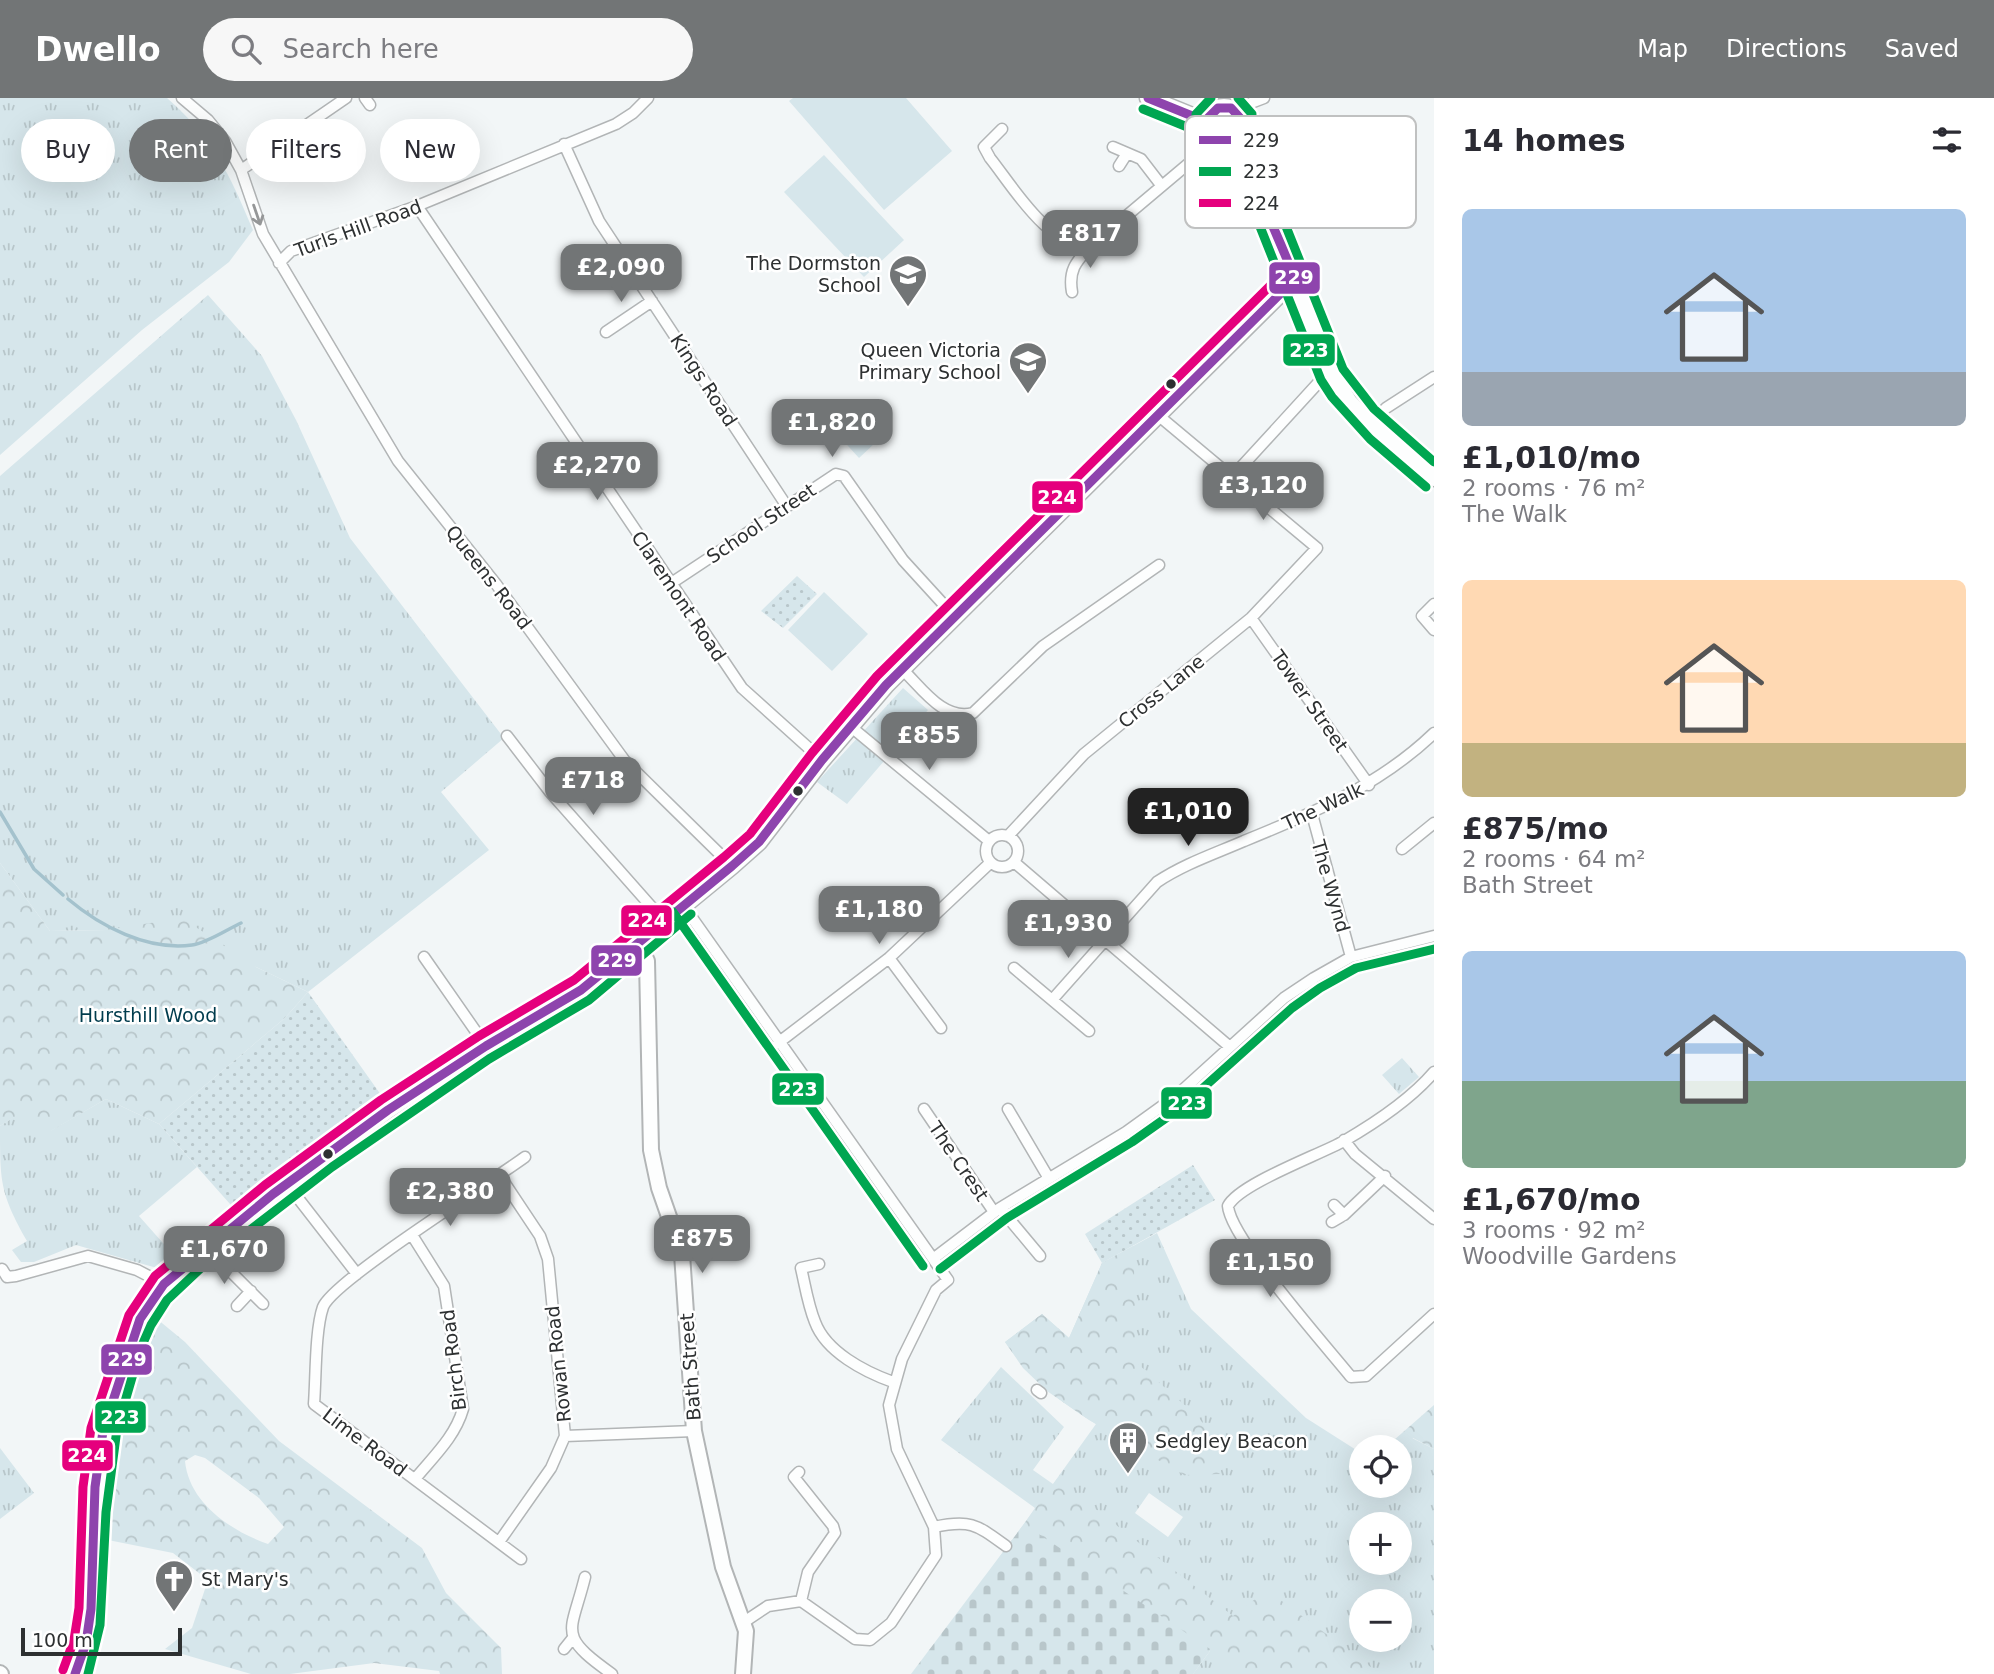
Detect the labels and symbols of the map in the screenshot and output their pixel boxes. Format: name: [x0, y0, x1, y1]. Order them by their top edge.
legend: [1185, 116, 1416, 228]
text: 229: [1243, 129, 1279, 151]
text: 223: [1243, 160, 1279, 182]
text: 224: [1243, 192, 1279, 214]
street label: Turls Hill Road: [291, 195, 425, 262]
one-way arrow: [252, 203, 264, 225]
pin: £817: [1049, 211, 1131, 270]
pin: £2,090: [564, 244, 678, 304]
place label: The Dormston School: [745, 252, 881, 296]
school or university icon: The Dormston School: [887, 253, 929, 308]
line badge: 229: [1268, 261, 1321, 295]
text: 229: [1274, 266, 1314, 288]
street label: Kings Road: [666, 330, 742, 430]
line badge: 223: [1282, 333, 1336, 367]
place label: Queen Victoria Primary School: [858, 339, 1001, 383]
text: 223: [1289, 339, 1329, 361]
school or university icon: Queen Victoria Primary School: [1007, 340, 1049, 395]
unlabelled marker: [1164, 377, 1178, 391]
pin: £1,820: [775, 400, 889, 459]
pin: £2,270: [540, 442, 654, 502]
pin: £3,120: [1206, 462, 1320, 522]
street label: School Street: [702, 478, 820, 568]
line badge: 224: [1031, 480, 1084, 514]
text: 224: [1037, 486, 1077, 508]
street label: Queens Road: [442, 521, 536, 633]
street label: Claremont Road: [627, 527, 731, 665]
street label: Tower Street: [1266, 645, 1353, 756]
street label: Cross Lane: [1114, 650, 1208, 732]
pin: £855: [888, 712, 970, 772]
pin: £718: [552, 758, 634, 817]
street label: The Walk: [1278, 778, 1367, 835]
unlabelled marker: [791, 784, 805, 798]
pin: £1,010: [1131, 788, 1245, 848]
street label: The Wynd: [1307, 836, 1355, 935]
pin: £1,180: [822, 886, 936, 946]
pin: £1,930: [1011, 900, 1125, 960]
line badge: 224: [620, 904, 673, 937]
text: 224: [627, 909, 667, 931]
line badge: 229: [590, 944, 643, 977]
text: 229: [597, 949, 637, 971]
park label: Hursthill Wood: [79, 1004, 217, 1026]
line badge: 223: [771, 1072, 825, 1106]
text: 223: [778, 1078, 818, 1100]
line badge: 223: [1160, 1086, 1213, 1120]
text: 223: [1167, 1092, 1207, 1114]
street label: The Crest: [924, 1116, 994, 1205]
unlabelled marker: [321, 1147, 335, 1161]
pin: £2,380: [393, 1168, 507, 1228]
pin: £875: [661, 1216, 743, 1275]
pin: £1,670: [167, 1226, 281, 1286]
pin: £1,150: [1213, 1240, 1327, 1299]
street label: Rowan Road: [541, 1305, 575, 1423]
street label: Birch Road: [436, 1308, 470, 1412]
street label: Bath Street: [675, 1312, 705, 1422]
line badge: 229: [100, 1343, 153, 1376]
text: 229: [107, 1348, 147, 1370]
line badge: 223: [94, 1400, 147, 1434]
street label: Lime Road: [319, 1403, 411, 1481]
text: 223: [100, 1406, 140, 1428]
building icon: Sedgley Beacon: [1107, 1420, 1149, 1475]
place label: Sedgley Beacon: [1155, 1430, 1308, 1452]
line badge: 224: [61, 1439, 114, 1472]
text: 224: [67, 1444, 107, 1466]
church icon: St Mary's: [153, 1558, 195, 1613]
place label: St Mary's: [201, 1568, 289, 1590]
scale bar: [21, 1625, 182, 1657]

